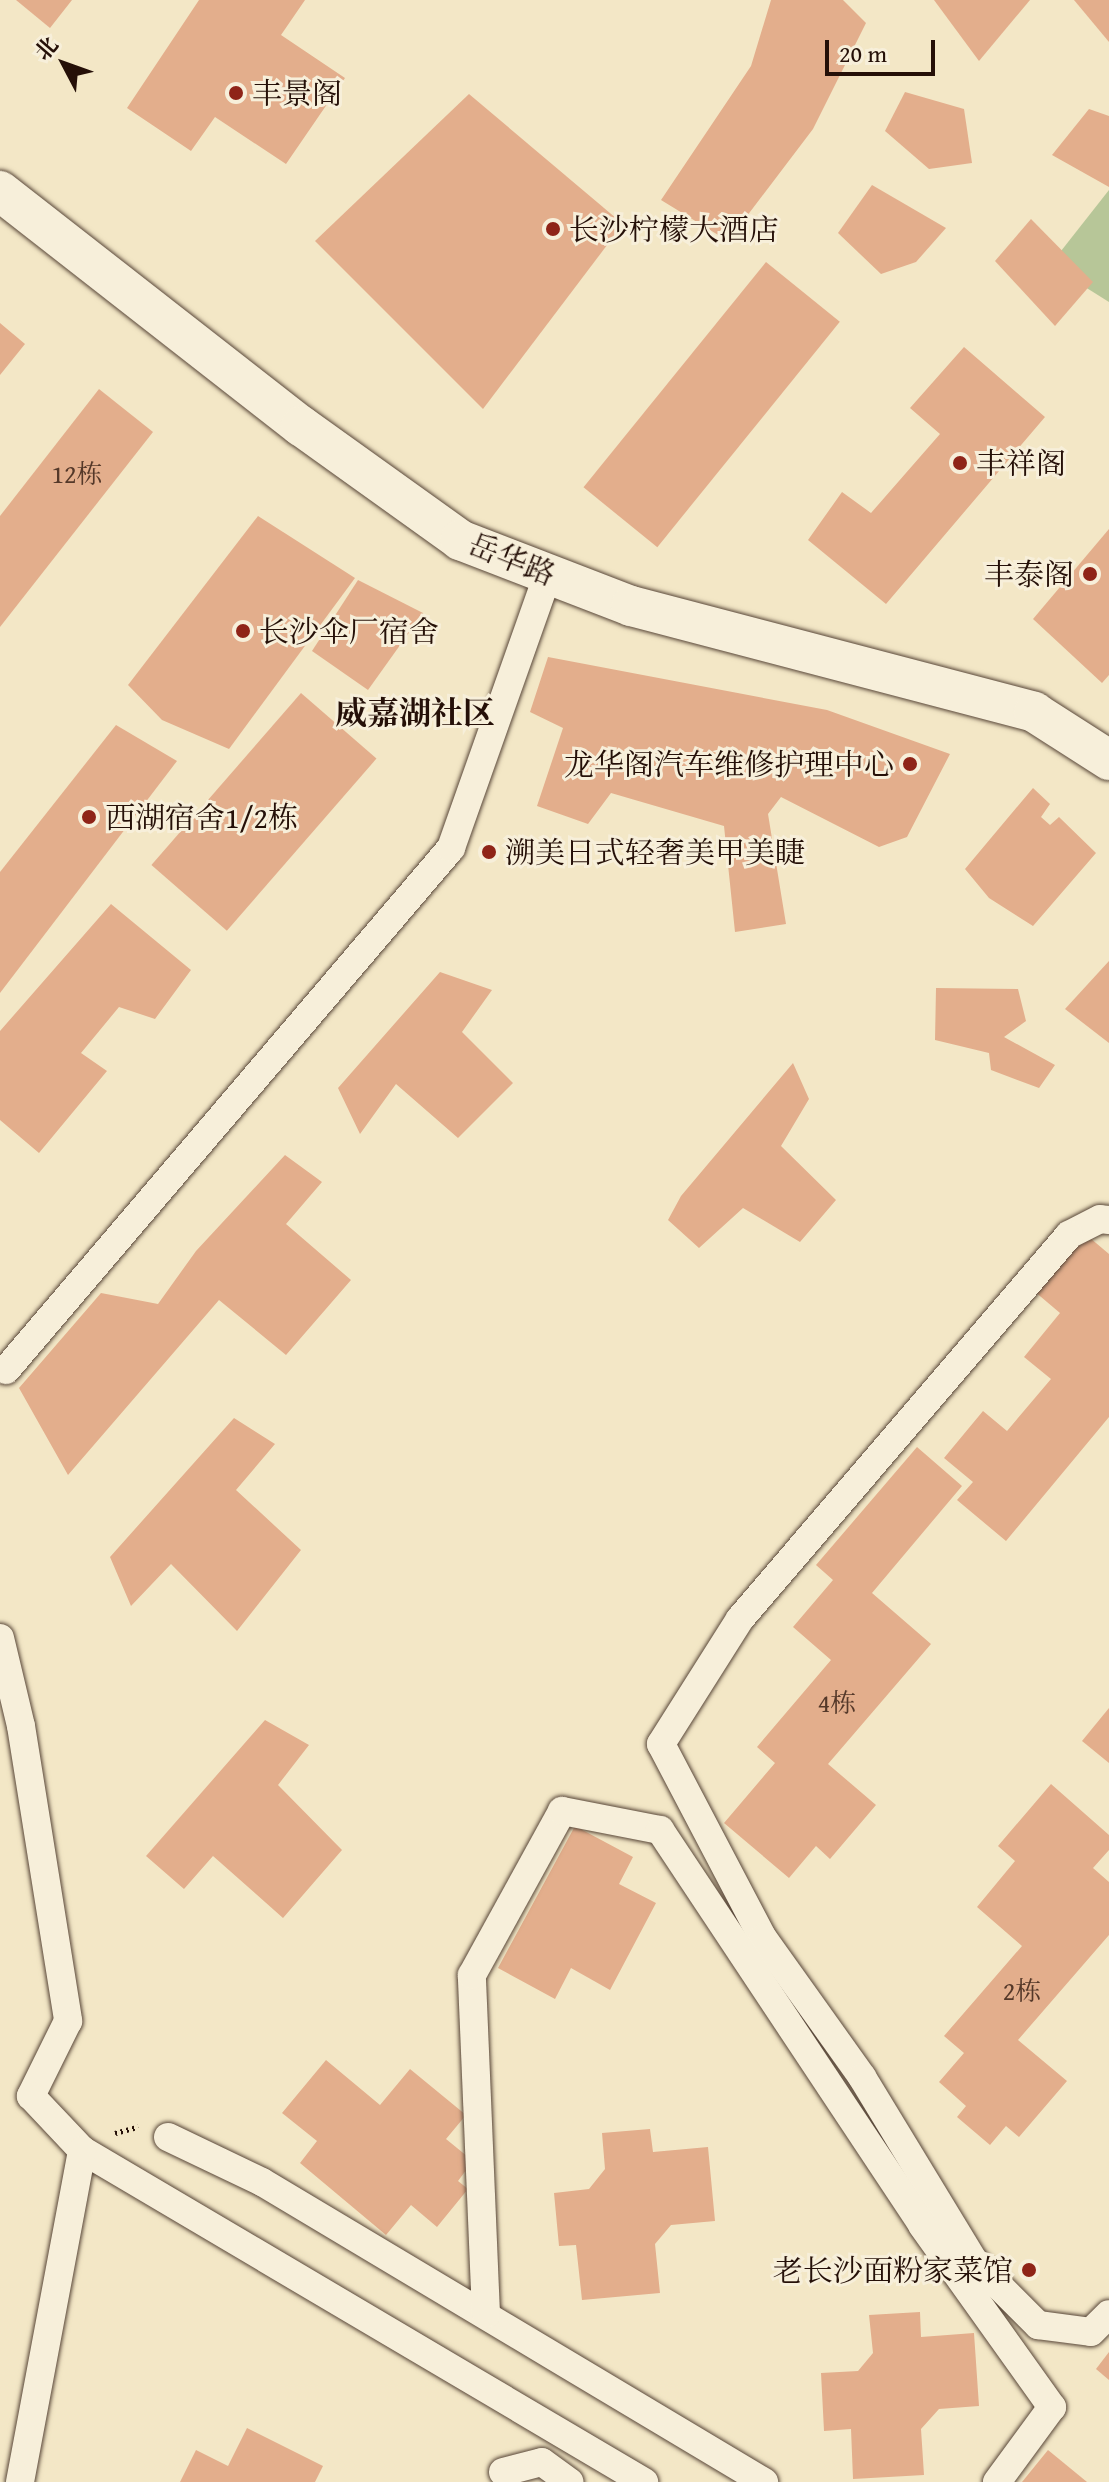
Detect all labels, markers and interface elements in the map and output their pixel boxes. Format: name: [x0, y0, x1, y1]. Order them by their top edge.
north arrow: [24, 24, 104, 104]
scale bar: [829, 24, 939, 74]
text: 北: [27, 29, 65, 67]
text: 20 m: [839, 36, 887, 71]
place label: 丰景阁: [252, 75, 342, 111]
marker: 丰景阁: [227, 84, 245, 102]
place label: 长沙柠檬大酒店: [569, 211, 779, 247]
marker: 长沙柠檬大酒店: [544, 220, 562, 238]
place label: 丰祥阁: [976, 445, 1066, 481]
marker: 丰祥阁: [951, 454, 969, 472]
house number: 12栋: [51, 458, 103, 490]
street label: 岳华路: [464, 525, 560, 593]
place label: 丰泰阁: [984, 556, 1074, 592]
marker: 丰泰阁: [1081, 565, 1099, 583]
place label: 长沙伞厂宿舍: [259, 613, 439, 649]
marker: 长沙伞厂宿舍: [234, 622, 252, 640]
district label: 威嘉湖社区: [335, 694, 495, 732]
place label: 龙华阁汽车维修护理中心: [564, 746, 894, 782]
marker: 龙华阁汽车维修护理中心: [901, 755, 919, 773]
place label: 西湖宿舍1/2栋: [105, 799, 298, 835]
marker: 西湖宿舍1/2栋: [80, 808, 98, 826]
place label: 溯美日式轻奢美甲美睫: [505, 834, 805, 870]
marker: 溯美日式轻奢美甲美睫: [480, 843, 498, 861]
house number: 4栋: [818, 1687, 856, 1719]
house number: 2栋: [1003, 1975, 1041, 2007]
place label: 老长沙面粉家菜馆: [773, 2252, 1013, 2288]
marker: 老长沙面粉家菜馆: [1020, 2261, 1038, 2279]

